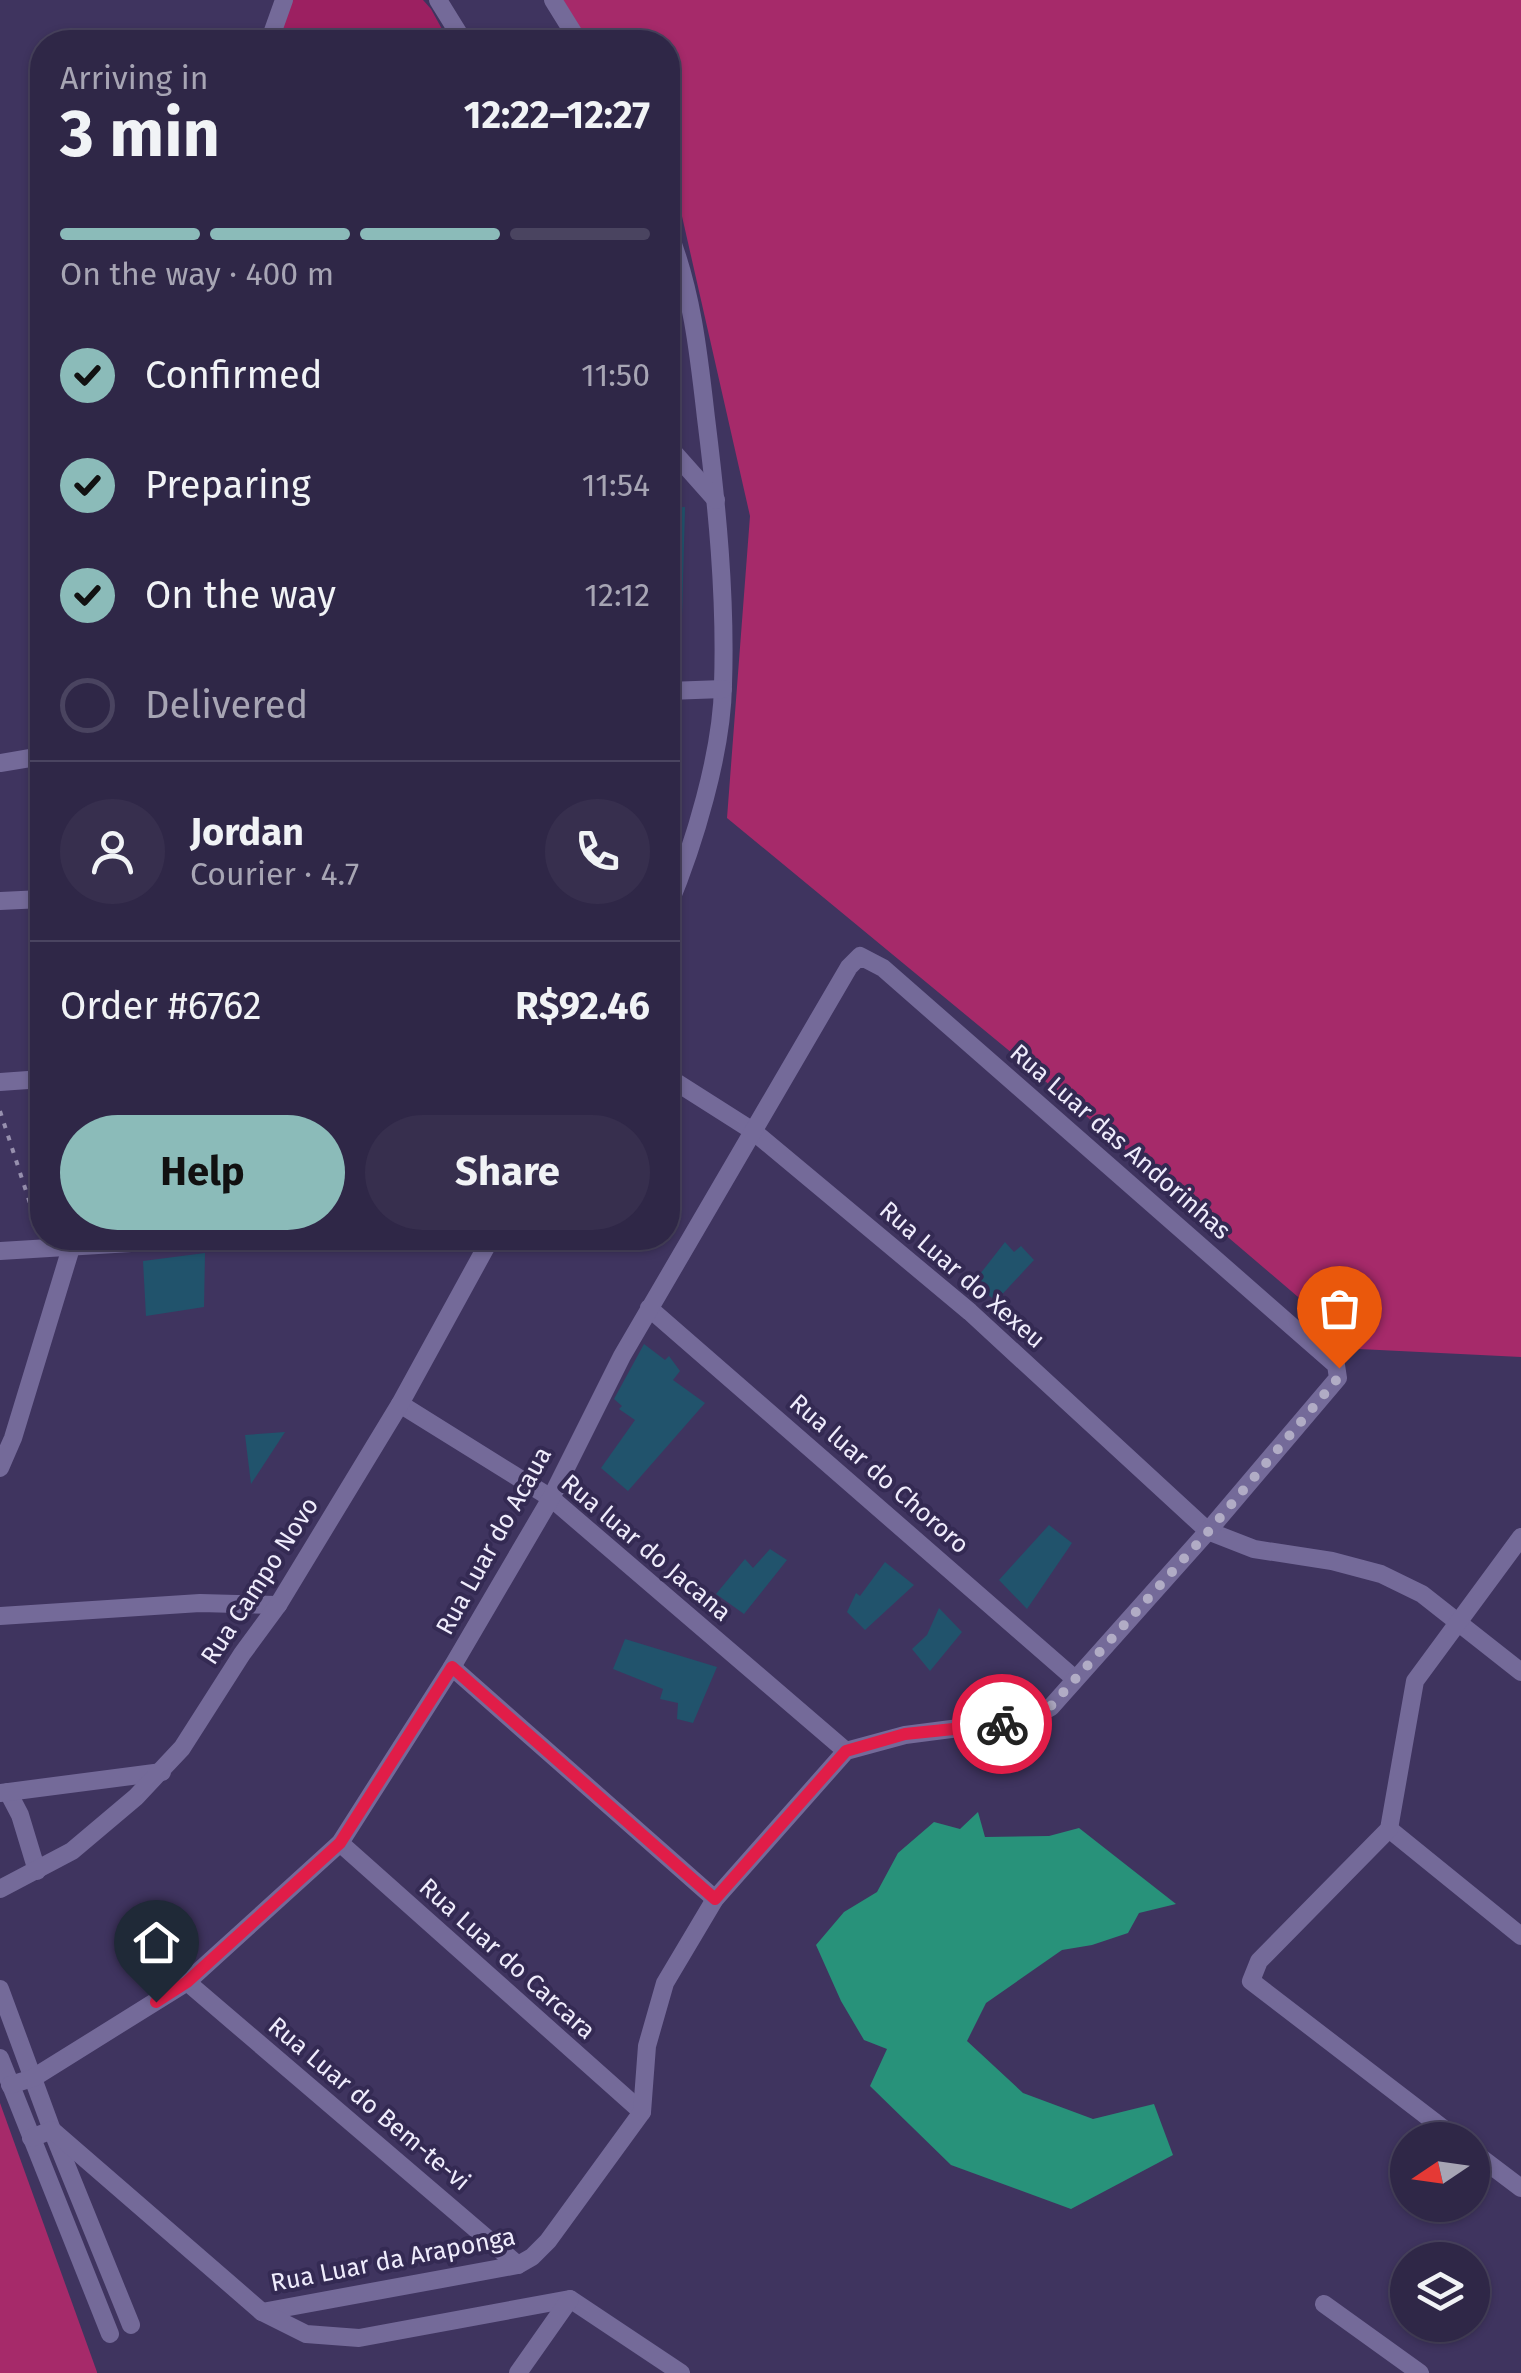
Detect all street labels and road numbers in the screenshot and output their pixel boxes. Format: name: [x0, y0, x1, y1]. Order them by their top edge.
street label: Rua Luar das Andorinhas: [1004, 1038, 1236, 1246]
street label: Rua Luar do Xexeu: [873, 1195, 1051, 1355]
street label: Rua luar do Chororo: [783, 1388, 975, 1560]
street label: Rua Luar do Acaua: [430, 1442, 558, 1640]
street label: Rua luar do Jacana: [555, 1468, 737, 1628]
street label: Rua Campo Novo: [195, 1492, 325, 1670]
street label: Rua Luar do Carcara: [413, 1872, 601, 2046]
street label: Rua Luar do Bem-te-vi: [262, 2011, 476, 2197]
street label: Rua Luar da Araponga: [268, 2222, 518, 2298]

